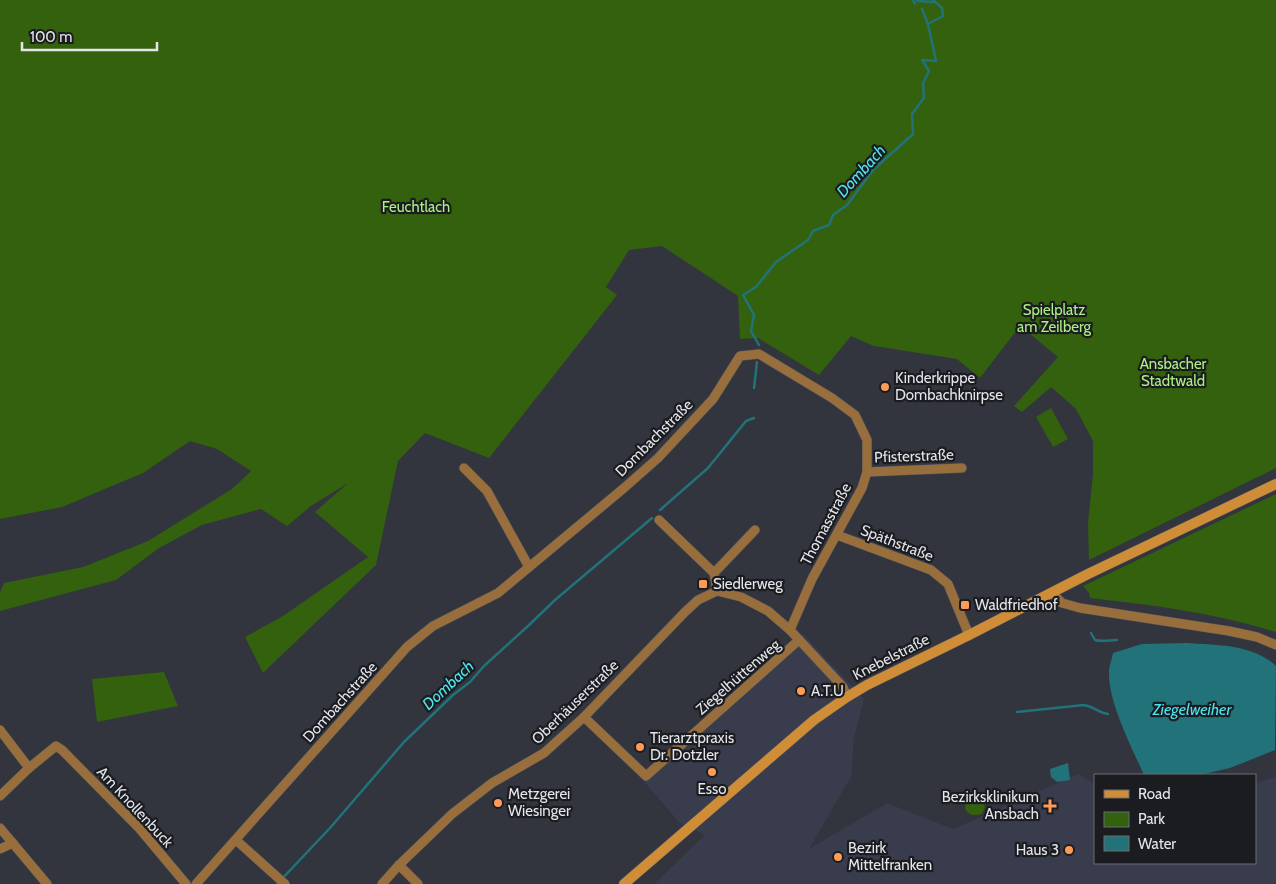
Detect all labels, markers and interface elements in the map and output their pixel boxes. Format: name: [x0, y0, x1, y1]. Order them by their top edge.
scale bar: [22, 20, 158, 52]
text: 100 m: [30, 28, 72, 46]
water label: Dombach: [833, 141, 889, 201]
park label: Feuchtlach: [382, 198, 450, 216]
park label: Spielplatz am Zeilberg: [1017, 301, 1092, 336]
park label: Ansbacher Stadtwald: [1140, 355, 1207, 390]
place label: Kinderkrippe Dombachknirpse: [895, 369, 1003, 404]
marker: Kinderkrippe Dombachknirpse: [879, 381, 891, 393]
street label: Dombachstraße: [612, 395, 697, 480]
street label: Pfisterstraße: [874, 446, 954, 466]
street label: Thomasstraße: [797, 480, 855, 568]
street label: Späthstraße: [858, 521, 936, 565]
place label: Siedlerweg: [713, 575, 783, 593]
marker: Siedlerweg: [697, 578, 709, 590]
place label: Waldfriedhof: [975, 596, 1058, 614]
marker: Waldfriedhof: [959, 599, 971, 611]
street label: Knebelstraße: [850, 630, 933, 684]
street label: Ziegelhüttenweg: [692, 635, 784, 718]
water label: Dombach: [418, 656, 478, 714]
street label: Oberhäuserstraße: [528, 656, 622, 748]
street label: Dombachstraße: [299, 658, 381, 746]
place label: A.T.U: [811, 682, 844, 700]
marker: A.T.U: [795, 685, 807, 697]
water label: Ziegelweiher: [1152, 700, 1232, 719]
place label: Tierarztpraxis Dr. Dotzler: [650, 729, 734, 764]
marker: Tierarztpraxis Dr. Dotzler: [634, 741, 646, 753]
street label: Am Knollenbuck: [93, 763, 177, 851]
marker: Esso: [706, 766, 718, 778]
legend: [1094, 774, 1256, 864]
place label: Esso: [698, 780, 726, 798]
place label: Metzgerei Wiesinger: [508, 785, 571, 820]
text: Road: [1138, 785, 1171, 803]
place label: Bezirksklinikum Ansbach: [942, 788, 1039, 823]
marker: Metzgerei Wiesinger: [492, 797, 504, 809]
marker: Bezirksklinikum Ansbach: [1043, 799, 1057, 813]
text: Park: [1138, 810, 1165, 828]
text: Water: [1138, 835, 1176, 853]
place label: Bezirk Mittelfranken: [848, 839, 932, 874]
place label: Haus 3: [1016, 841, 1059, 859]
marker: Haus 3: [1063, 844, 1075, 856]
marker: Bezirk Mittelfranken: [832, 851, 844, 863]

